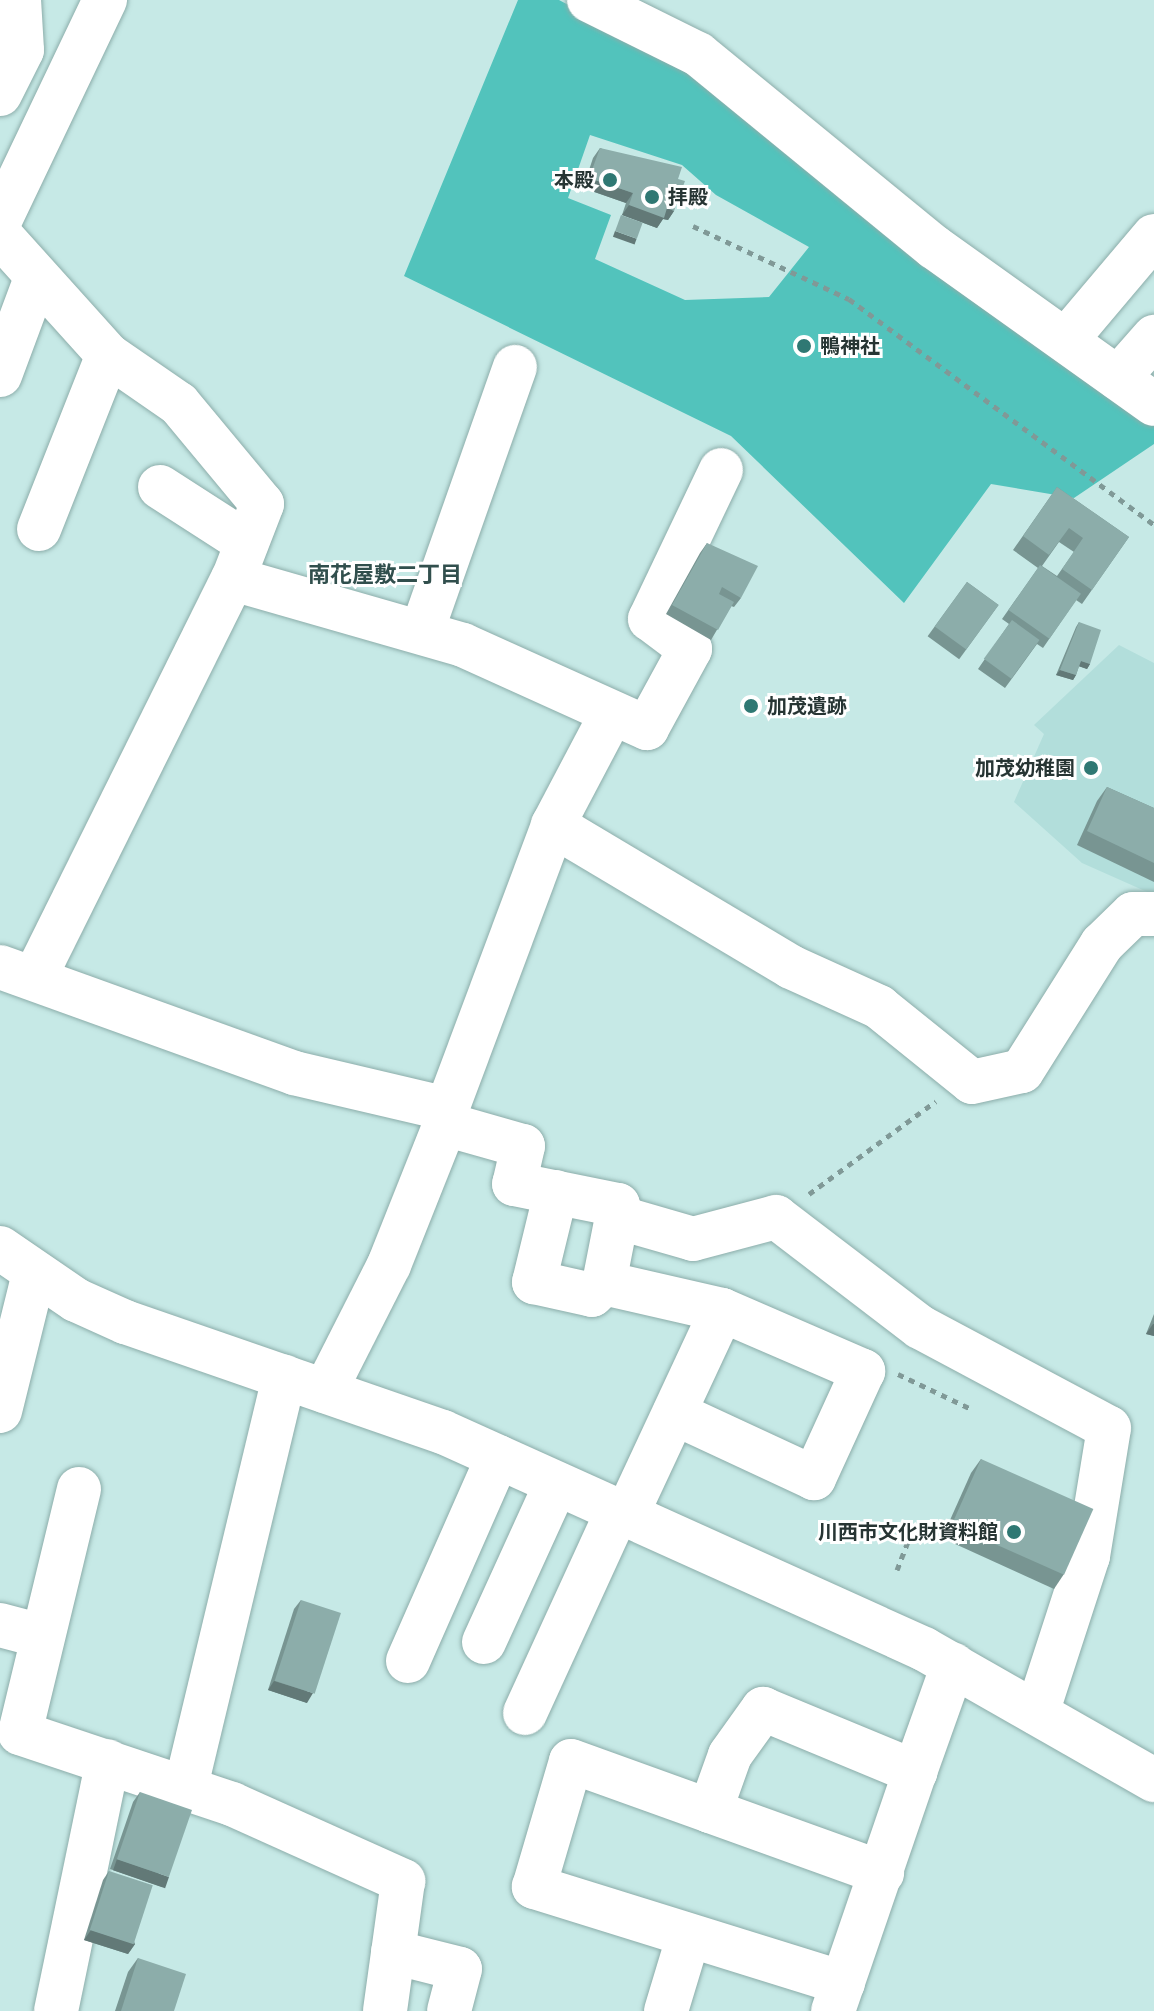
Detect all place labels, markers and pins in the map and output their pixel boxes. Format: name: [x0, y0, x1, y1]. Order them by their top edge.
place label: 本殿: [554, 168, 594, 192]
marker: 本殿: [601, 171, 619, 189]
place label: 拝殿: [668, 185, 708, 209]
marker: 拝殿: [643, 188, 661, 206]
place label: 鴨神社: [820, 334, 880, 358]
marker: 鴨神社: [795, 337, 813, 355]
place label: 加茂遺跡: [767, 694, 847, 718]
marker: 加茂遺跡: [742, 697, 760, 715]
place label: 加茂幼稚園: [975, 756, 1075, 780]
marker: 加茂幼稚園: [1082, 759, 1100, 777]
place label: 川西市文化財資料館: [818, 1520, 998, 1544]
marker: 川西市文化財資料館: [1005, 1523, 1023, 1541]

